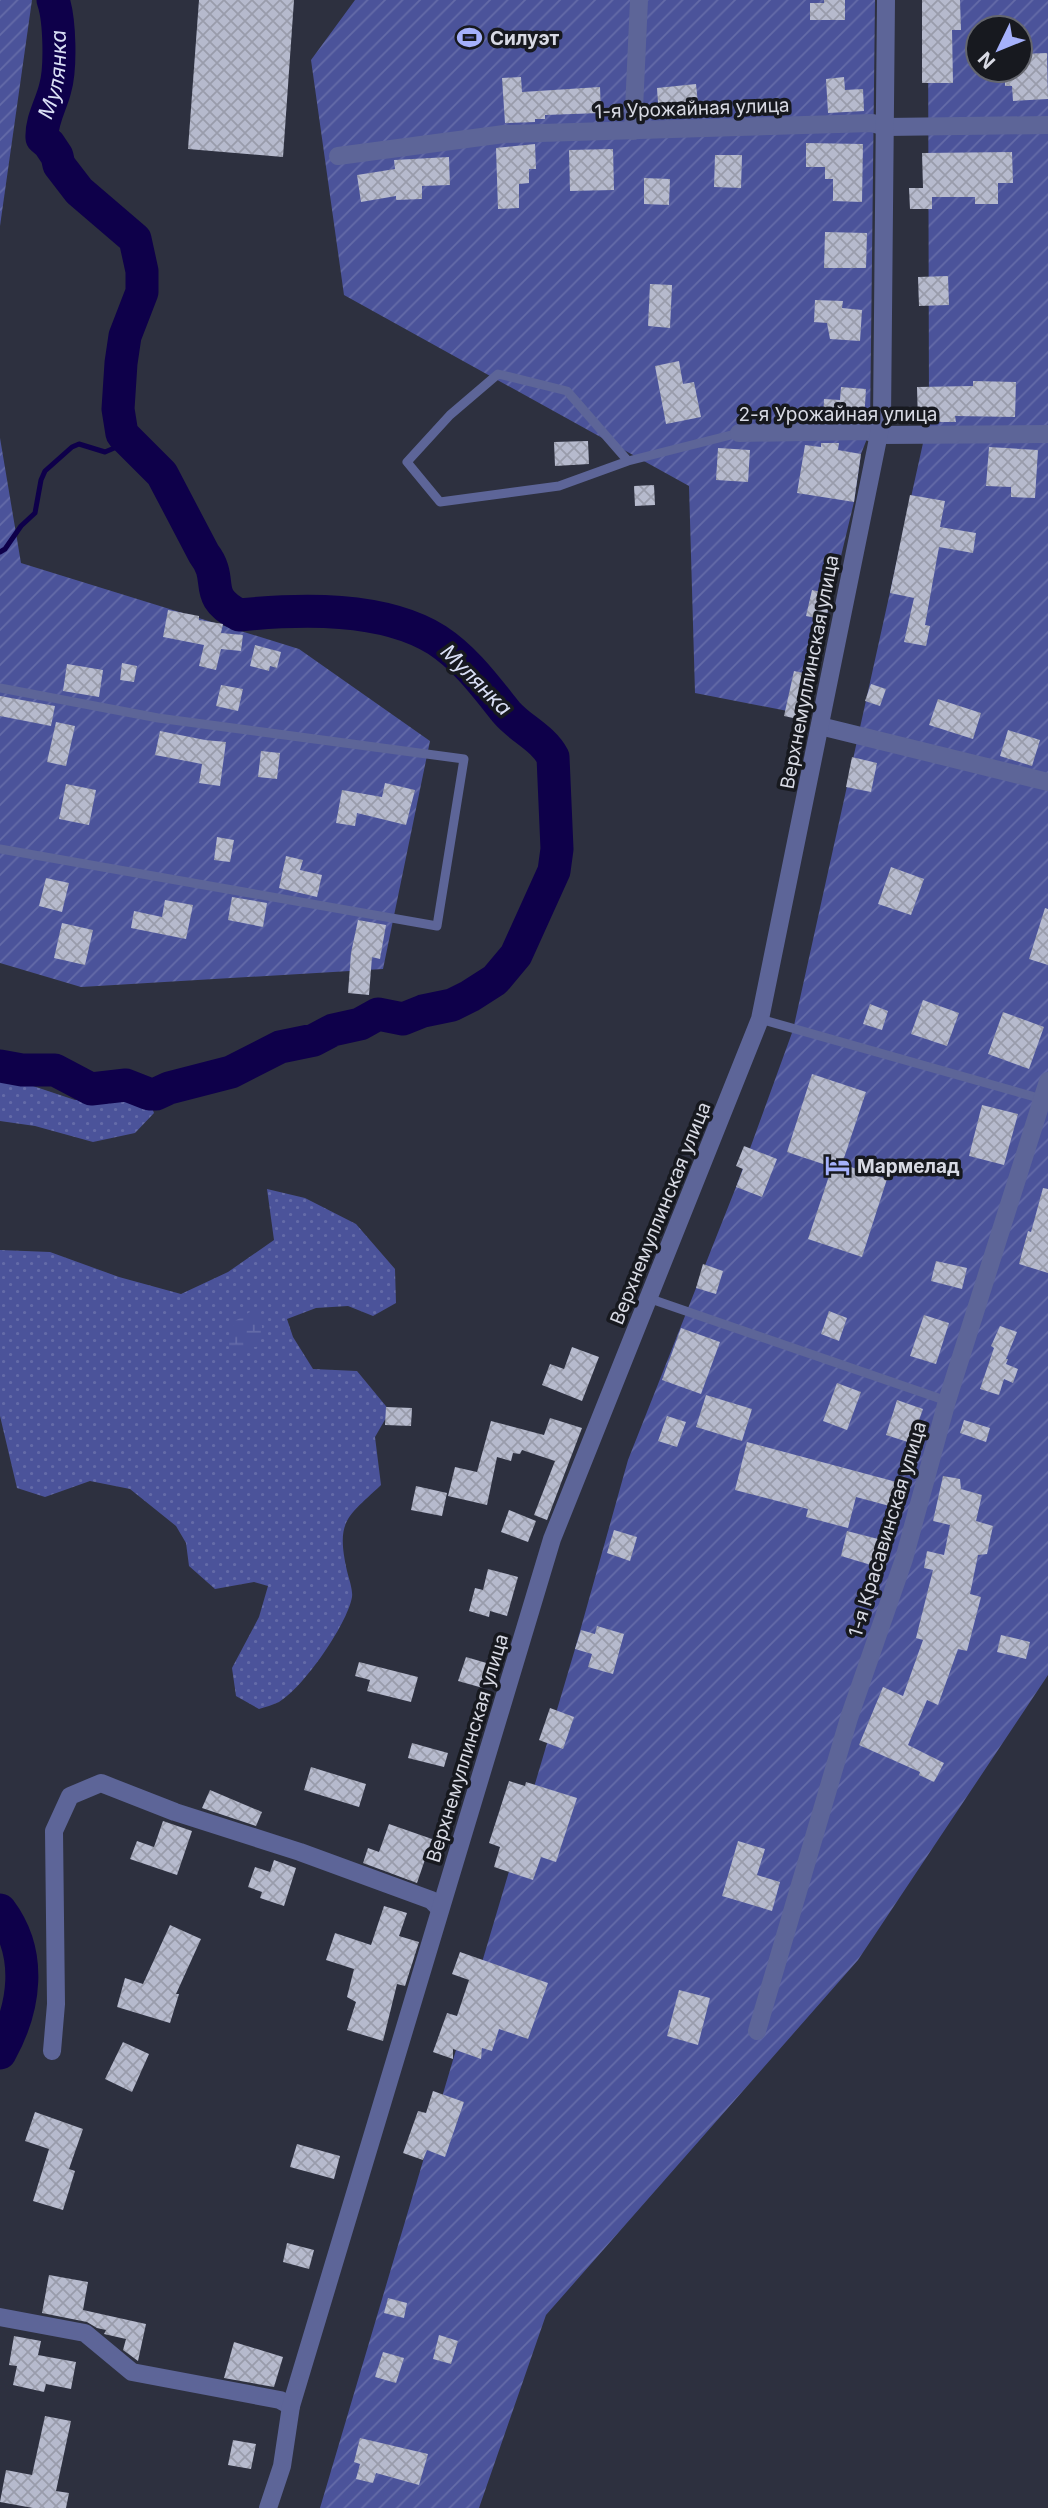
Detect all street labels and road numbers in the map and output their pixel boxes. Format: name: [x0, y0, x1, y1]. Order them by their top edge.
street label: 1-я Урожайная улица: [594, 94, 790, 123]
street label: 2-я Урожайная улица: [738, 403, 938, 426]
street label: Верхнемуллинская улица: [776, 553, 843, 791]
street label: Верхнемуллинская улица: [605, 1099, 716, 1328]
street label: 1-я Красавинская улица: [844, 1419, 931, 1640]
street label: Верхнемуллинская улица: [422, 1631, 513, 1865]

